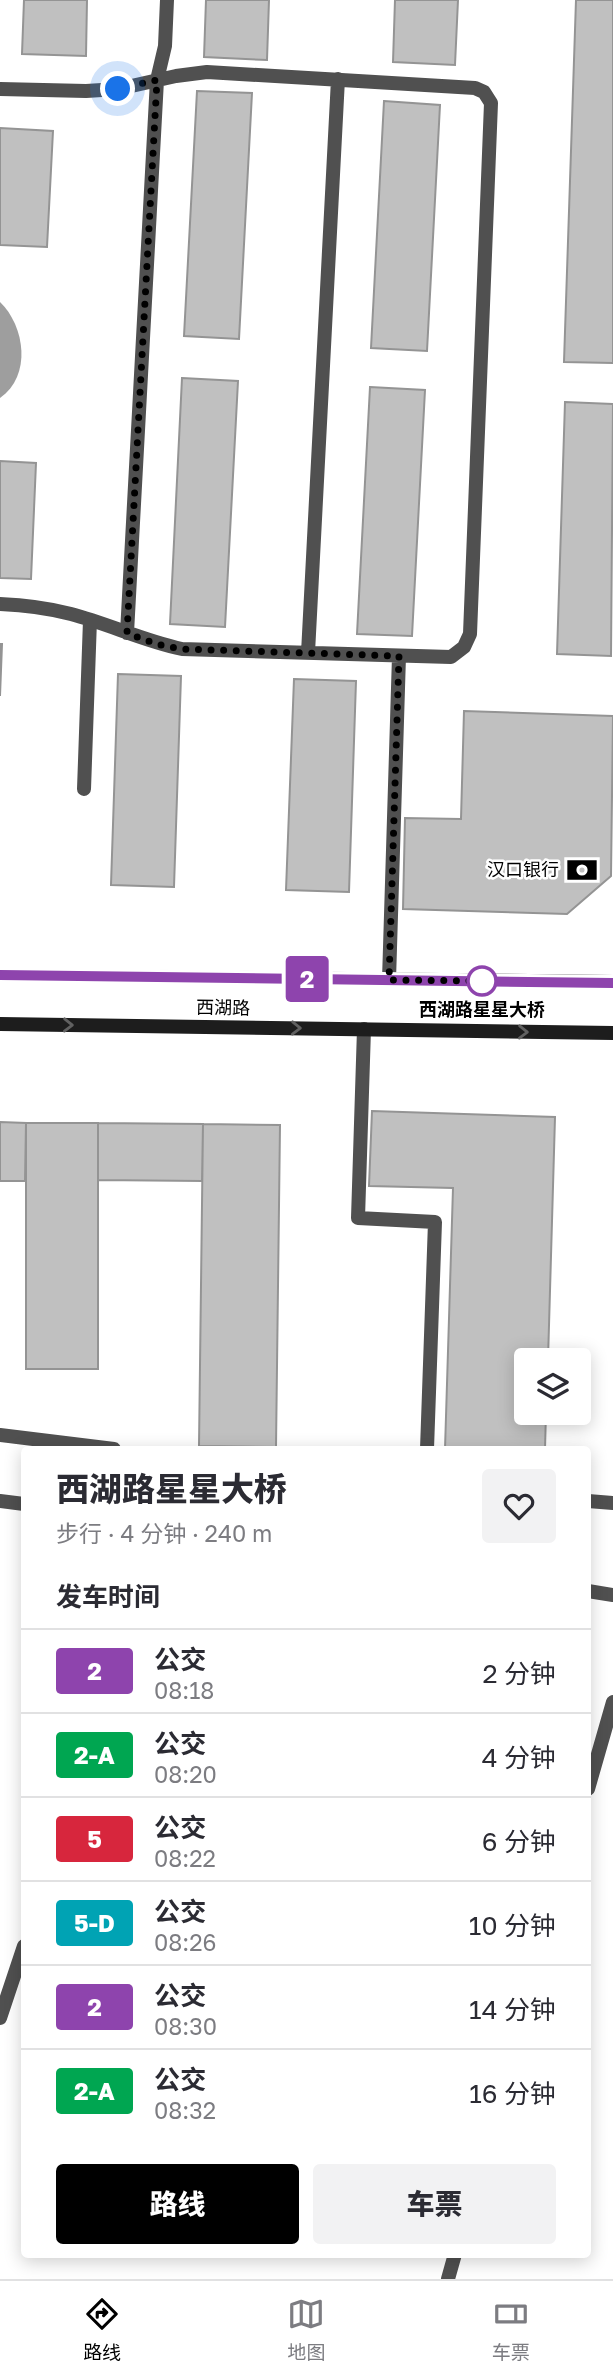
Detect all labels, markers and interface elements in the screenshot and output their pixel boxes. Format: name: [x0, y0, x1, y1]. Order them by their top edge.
your location: [100, 71, 135, 106]
bank icon: 汉口银行: [565, 853, 599, 887]
place label: 汉口银行: [487, 858, 559, 880]
line badge: 2: [284, 956, 330, 1002]
text: 2: [300, 964, 314, 993]
marker: 西湖路星星大桥: [467, 966, 497, 996]
street label: 西湖路: [196, 996, 250, 1018]
place label: 西湖路星星大桥: [419, 998, 545, 1020]
one-way arrow: [63, 1017, 74, 1033]
one-way arrow: [290, 1021, 301, 1036]
one-way arrow: [518, 1024, 529, 1039]
map controls: [514, 1348, 591, 1425]
button: layers: [514, 1348, 591, 1425]
text: 西湖路星星大桥: [56, 1469, 287, 1508]
button: heart: [482, 1469, 556, 1543]
text: 步行 · 4 分钟 · 240 m: [56, 1519, 272, 1547]
text: 发车时间: [56, 1581, 160, 1612]
text: 公交: [154, 1644, 206, 1675]
text: 2: [87, 1656, 102, 1685]
text: 2 分钟: [482, 1658, 556, 1689]
text: 08:18: [154, 1676, 214, 1704]
text: 公交: [154, 1728, 206, 1759]
text: 2-A: [74, 1740, 115, 1769]
text: 4 分钟: [482, 1742, 556, 1773]
text: 08:20: [154, 1760, 217, 1788]
text: 公交: [154, 1812, 206, 1843]
text: 5: [87, 1824, 102, 1853]
text: 6 分钟: [482, 1826, 556, 1857]
text: 08:22: [154, 1844, 216, 1872]
text: 公交: [154, 1896, 206, 1927]
text: 5-D: [74, 1908, 115, 1937]
text: 10 分钟: [469, 1910, 556, 1941]
text: 08:26: [154, 1928, 216, 1956]
text: 公交: [154, 1980, 206, 2011]
text: 2: [87, 1992, 102, 2021]
text: 14 分钟: [469, 1994, 556, 2025]
text: 08:30: [154, 2012, 217, 2040]
text: 公交: [154, 2064, 206, 2095]
text: 2-A: [74, 2076, 115, 2105]
text: 16 分钟: [469, 2078, 556, 2109]
text: 08:32: [154, 2096, 216, 2124]
button: 路线: [56, 2164, 299, 2244]
button: 车票: [313, 2164, 556, 2244]
tab: 路线: [83, 2295, 121, 2364]
tab: 地图: [287, 2295, 326, 2364]
tab: 车票: [492, 2295, 530, 2364]

